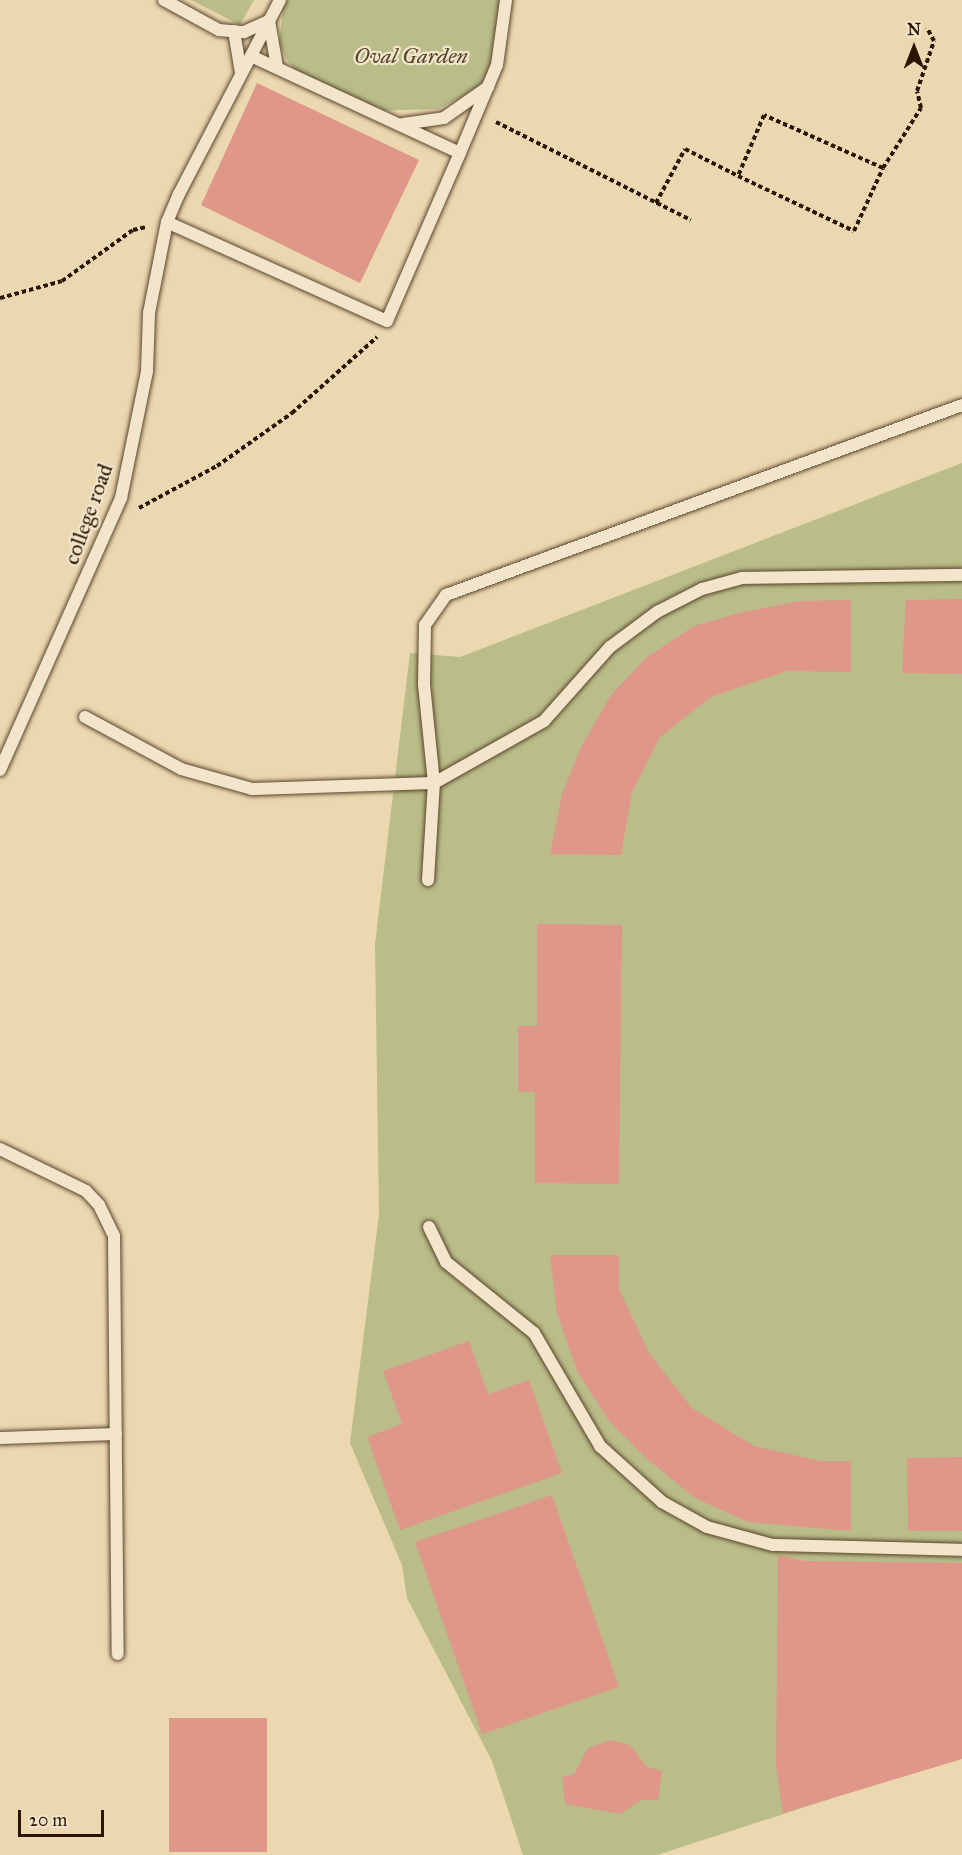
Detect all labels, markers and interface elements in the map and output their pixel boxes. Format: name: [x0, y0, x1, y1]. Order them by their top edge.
north arrow: [884, 18, 944, 78]
text: N: [907, 20, 921, 39]
park label: Oval Garden: [354, 43, 468, 69]
street label: college road: [58, 460, 118, 568]
scale bar: [21, 1798, 106, 1836]
text: 20 m: [29, 1809, 67, 1831]

